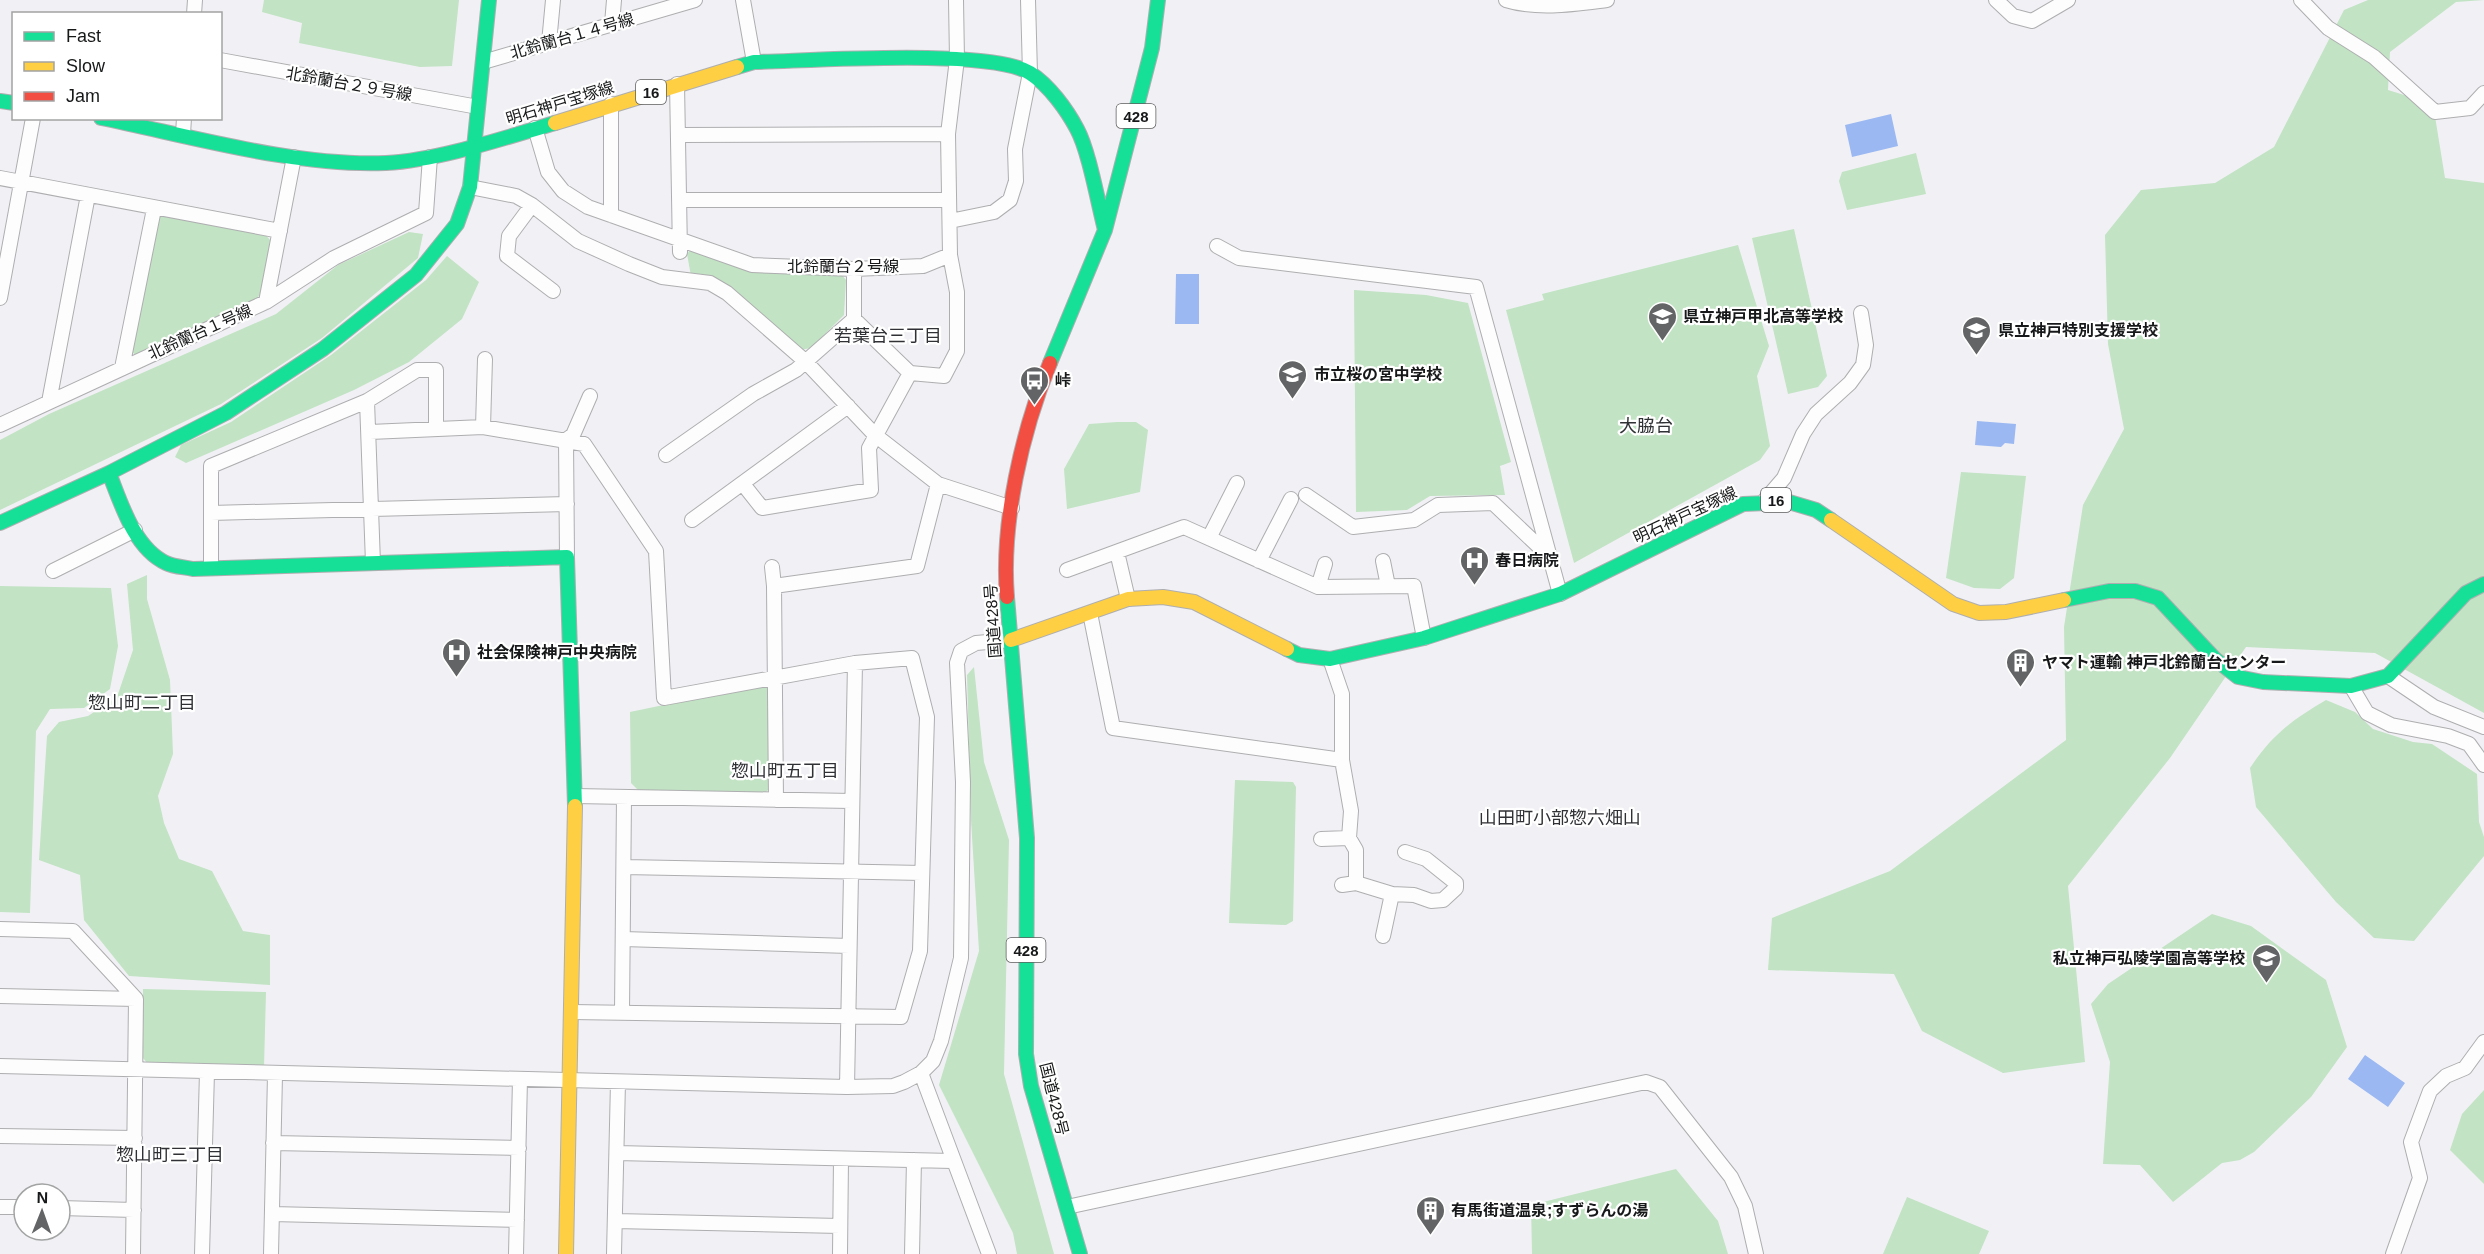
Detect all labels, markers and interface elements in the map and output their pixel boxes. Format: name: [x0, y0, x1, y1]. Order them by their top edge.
street label: 北鈴蘭台１４号線: [508, 10, 636, 62]
legend: [12, 12, 222, 120]
text: Fast: [66, 26, 101, 46]
text: Slow: [66, 56, 106, 76]
street label: 北鈴蘭台２９号線: [284, 65, 414, 103]
street label: 明石神戸宝塚線: [504, 78, 616, 128]
road number: 16: [636, 80, 666, 104]
text: Jam: [66, 86, 100, 106]
road number: 428: [1116, 104, 1156, 128]
street label: 北鈴蘭台２号線: [787, 258, 899, 275]
school or university icon: 県立神戸甲北高等学校: [1646, 300, 1678, 342]
street label: 北鈴蘭台１号線: [145, 301, 255, 363]
place label: 県立神戸甲北高等学校: [1683, 307, 1843, 325]
school or university icon: 県立神戸特別支援学校: [1961, 314, 1993, 356]
place label: 県立神戸特別支援学校: [1998, 321, 2158, 339]
district label: 若葉台三丁目: [834, 326, 942, 346]
school or university icon: 市立桜の宮中学校: [1277, 358, 1309, 400]
bus stop icon: 峠: [1018, 364, 1050, 406]
place label: 市立桜の宮中学校: [1314, 366, 1442, 383]
place label: 峠: [1055, 372, 1071, 389]
district label: 大脇台: [1619, 416, 1673, 436]
street label: 明石神戸宝塚線: [1631, 484, 1739, 546]
road number: 16: [1761, 488, 1791, 512]
hospital icon: 春日病院: [1458, 544, 1490, 586]
place label: 春日病院: [1495, 552, 1559, 569]
street label: 国道428号: [982, 583, 1004, 659]
hospital icon: 社会保険神戸中央病院: [440, 636, 472, 678]
place label: 社会保険神戸中央病院: [477, 643, 637, 661]
building icon: ヤマト運輸 神戸北鈴蘭台センター: [2005, 646, 2037, 688]
place label: ヤマト運輸 神戸北鈴蘭台センター: [2042, 653, 2286, 671]
district label: 惣山町二丁目: [88, 693, 196, 713]
district label: 惣山町五丁目: [731, 761, 839, 781]
district label: 山田町小部惣六畑山: [1479, 808, 1641, 828]
road number: 428: [1006, 938, 1046, 962]
school or university icon: 私立神戸弘陵学園高等学校: [2250, 942, 2282, 984]
place label: 私立神戸弘陵学園高等学校: [2053, 949, 2245, 967]
street label: 国道428号: [1037, 1061, 1071, 1137]
district label: 惣山町三丁目: [116, 1145, 224, 1165]
north arrow: [12, 1182, 72, 1242]
text: N: [36, 1189, 48, 1206]
building icon: 有馬街道温泉;すずらんの湯: [1414, 1194, 1446, 1236]
place label: 有馬街道温泉;すずらんの湯: [1451, 1202, 1648, 1219]

